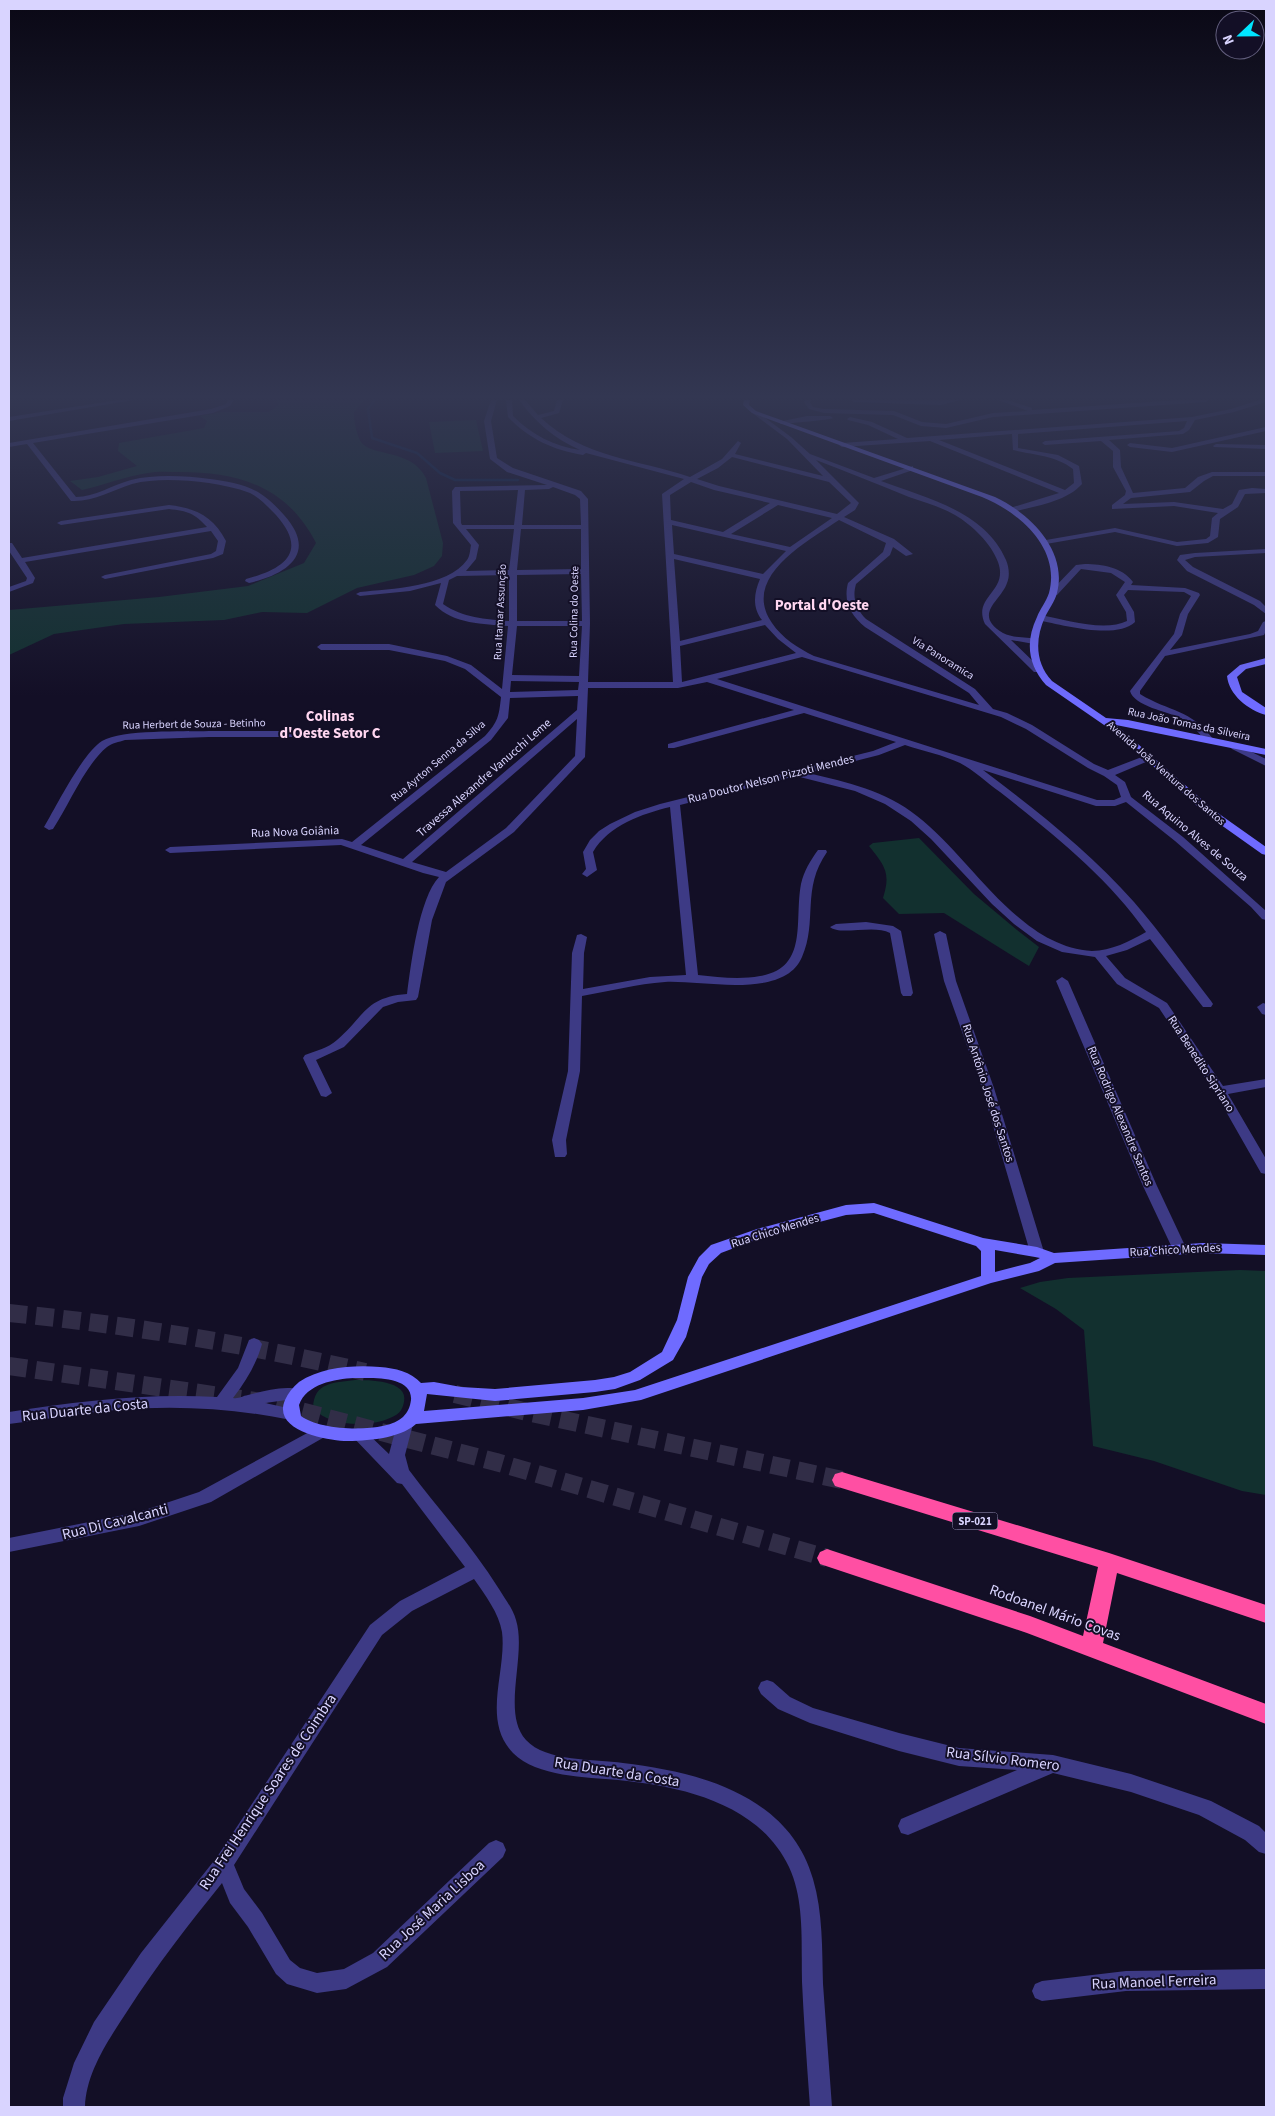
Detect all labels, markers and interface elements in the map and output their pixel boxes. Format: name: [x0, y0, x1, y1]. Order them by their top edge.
north arrow: [1215, 10, 1265, 60]
text: N: [1218, 31, 1240, 48]
street label: Rua Itamar Assunção: [490, 563, 510, 661]
street label: Rua Colina do Oeste: [566, 565, 582, 658]
district label: Portal d'Oeste: [775, 595, 869, 616]
street label: Via Panoramica: [909, 633, 977, 683]
street label: Rua João Tomas da Silveira: [1126, 704, 1252, 744]
district label: Colinas d'Oeste Setor C: [279, 706, 381, 744]
street label: Rua Herbert de Souza - Betinho: [122, 715, 266, 733]
street label: Travessa Alexandre Vanucchi Leme: [413, 715, 555, 841]
street label: Rua Ayrton Senna da Silva: [387, 717, 489, 805]
street label: Avenida João Ventura dos Santos: [1104, 717, 1229, 829]
street label: Rua Doutor Nelson Pizzoti Mendes: [686, 750, 856, 808]
street label: Rua Aquino Alves de Souza: [1138, 786, 1252, 886]
street label: Rua Nova Goiânia: [251, 822, 339, 842]
street label: Rua Benedito Sipriano: [1163, 1012, 1239, 1116]
street label: Rua Antônio José dos Santos: [958, 1022, 1018, 1164]
street label: Rua Rodrigo Alexandre Santos: [1083, 1043, 1157, 1189]
street label: Rua Chico Mendes: [729, 1210, 821, 1252]
street label: Rua Chico Mendes: [1129, 1239, 1221, 1261]
street label: Rua Duarte da Costa: [21, 1393, 149, 1427]
street label: Rua Di Cavalcanti: [60, 1499, 170, 1545]
road number: SP-021: [952, 1512, 998, 1530]
street label: Rodoanel Mário Covas: [986, 1579, 1124, 1647]
street label: Rua Frei Henrique Soares de Coimbra: [194, 1690, 342, 1894]
street label: Rua Sílvio Romero: [945, 1742, 1061, 1776]
street label: Rua Duarte da Costa: [553, 1752, 681, 1792]
street label: Rua José Maria Lisboa: [374, 1855, 490, 1965]
street label: Rua Manoel Ferreira: [1091, 1969, 1217, 1995]

